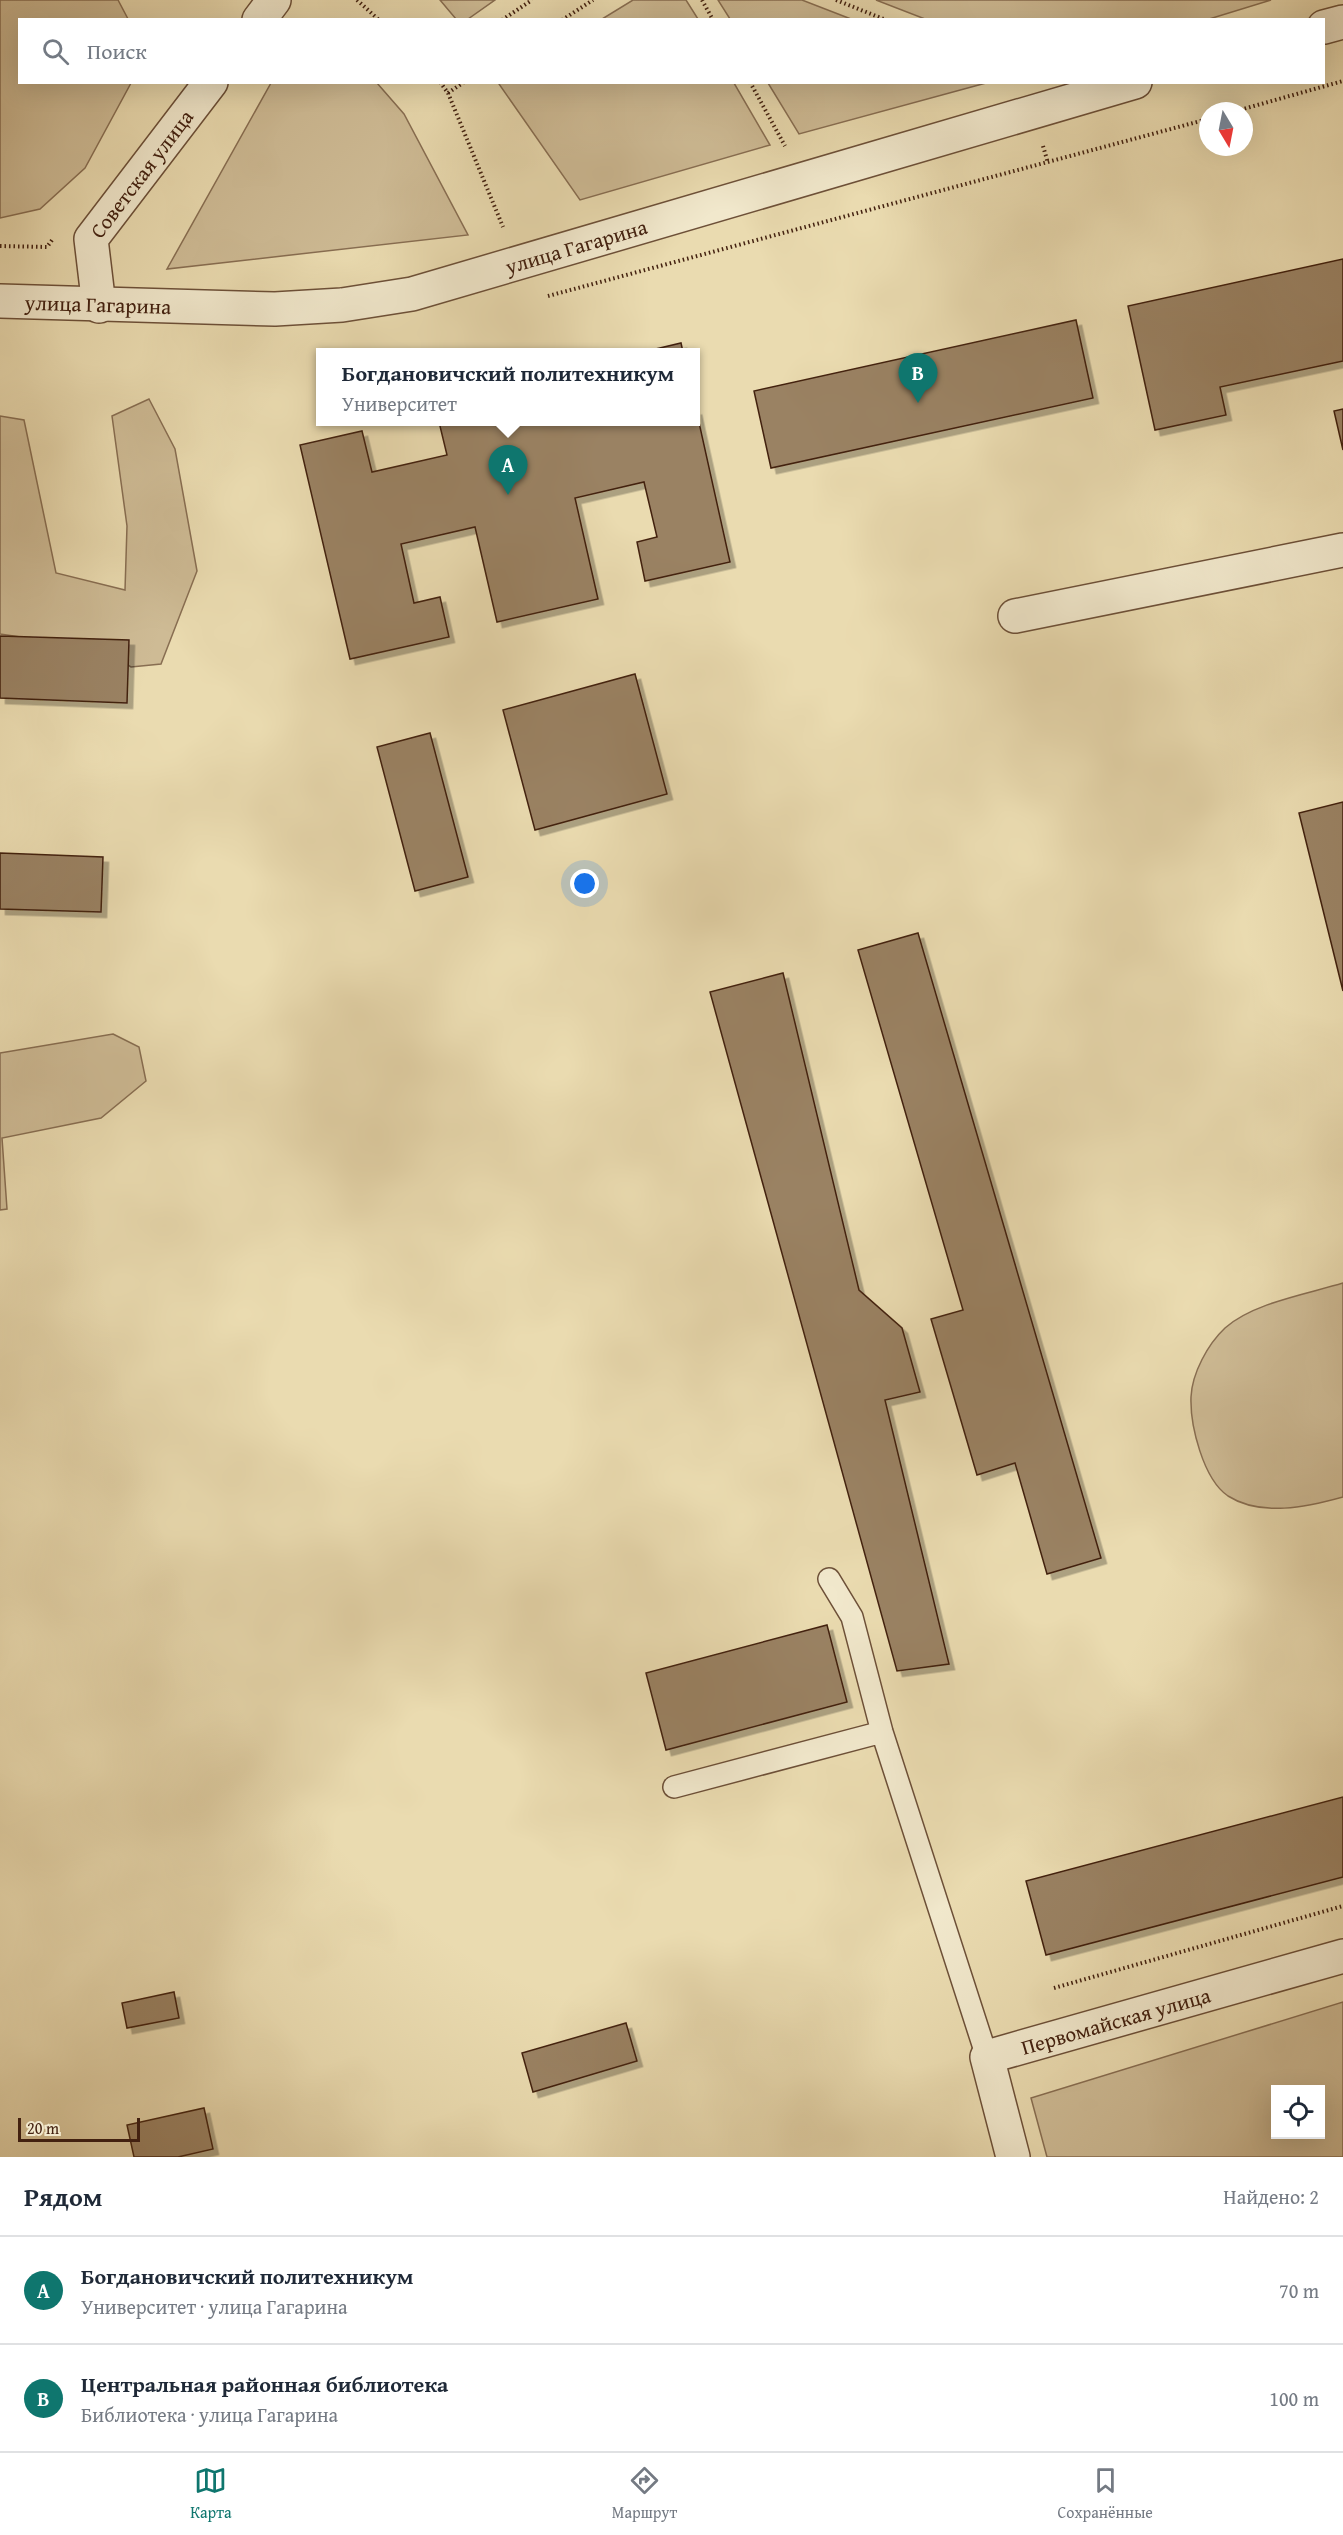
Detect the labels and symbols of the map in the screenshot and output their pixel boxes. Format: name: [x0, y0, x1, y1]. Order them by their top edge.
north arrow: [1199, 102, 1253, 156]
street label: Советская улица: [82, 103, 200, 244]
street label: улица Гагарина: [500, 210, 651, 282]
street label: улица Гагарина: [23, 286, 172, 321]
pin: B: [898, 354, 938, 403]
pin: A: [488, 446, 528, 495]
your location: [570, 869, 599, 898]
street label: Первомайская улица: [1017, 1979, 1214, 2062]
scale bar: [18, 2115, 140, 2142]

